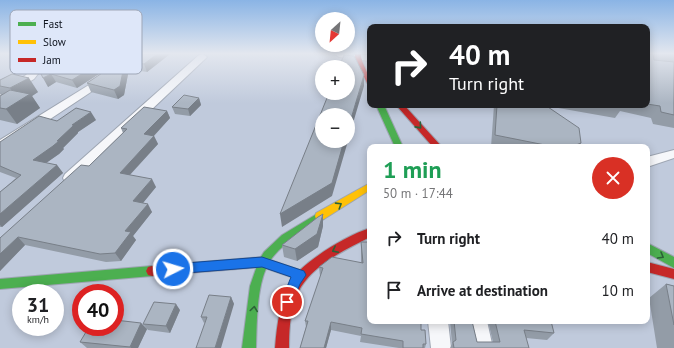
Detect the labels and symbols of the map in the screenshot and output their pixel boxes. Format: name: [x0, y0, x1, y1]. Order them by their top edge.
legend: [10, 10, 142, 74]
north arrow: [315, 12, 355, 52]
text: Fast: [43, 17, 63, 31]
text: Slow: [43, 35, 66, 49]
text: Jam: [42, 53, 61, 67]
one-way arrow: [415, 121, 422, 129]
one-way arrow: [335, 203, 342, 210]
one-way arrow: [332, 245, 340, 253]
position arrow: [152, 248, 194, 290]
one-way arrow: [657, 251, 664, 258]
speed limit sign: 40: [72, 284, 124, 336]
pin: [270, 285, 304, 319]
one-way arrow: [249, 306, 258, 312]

